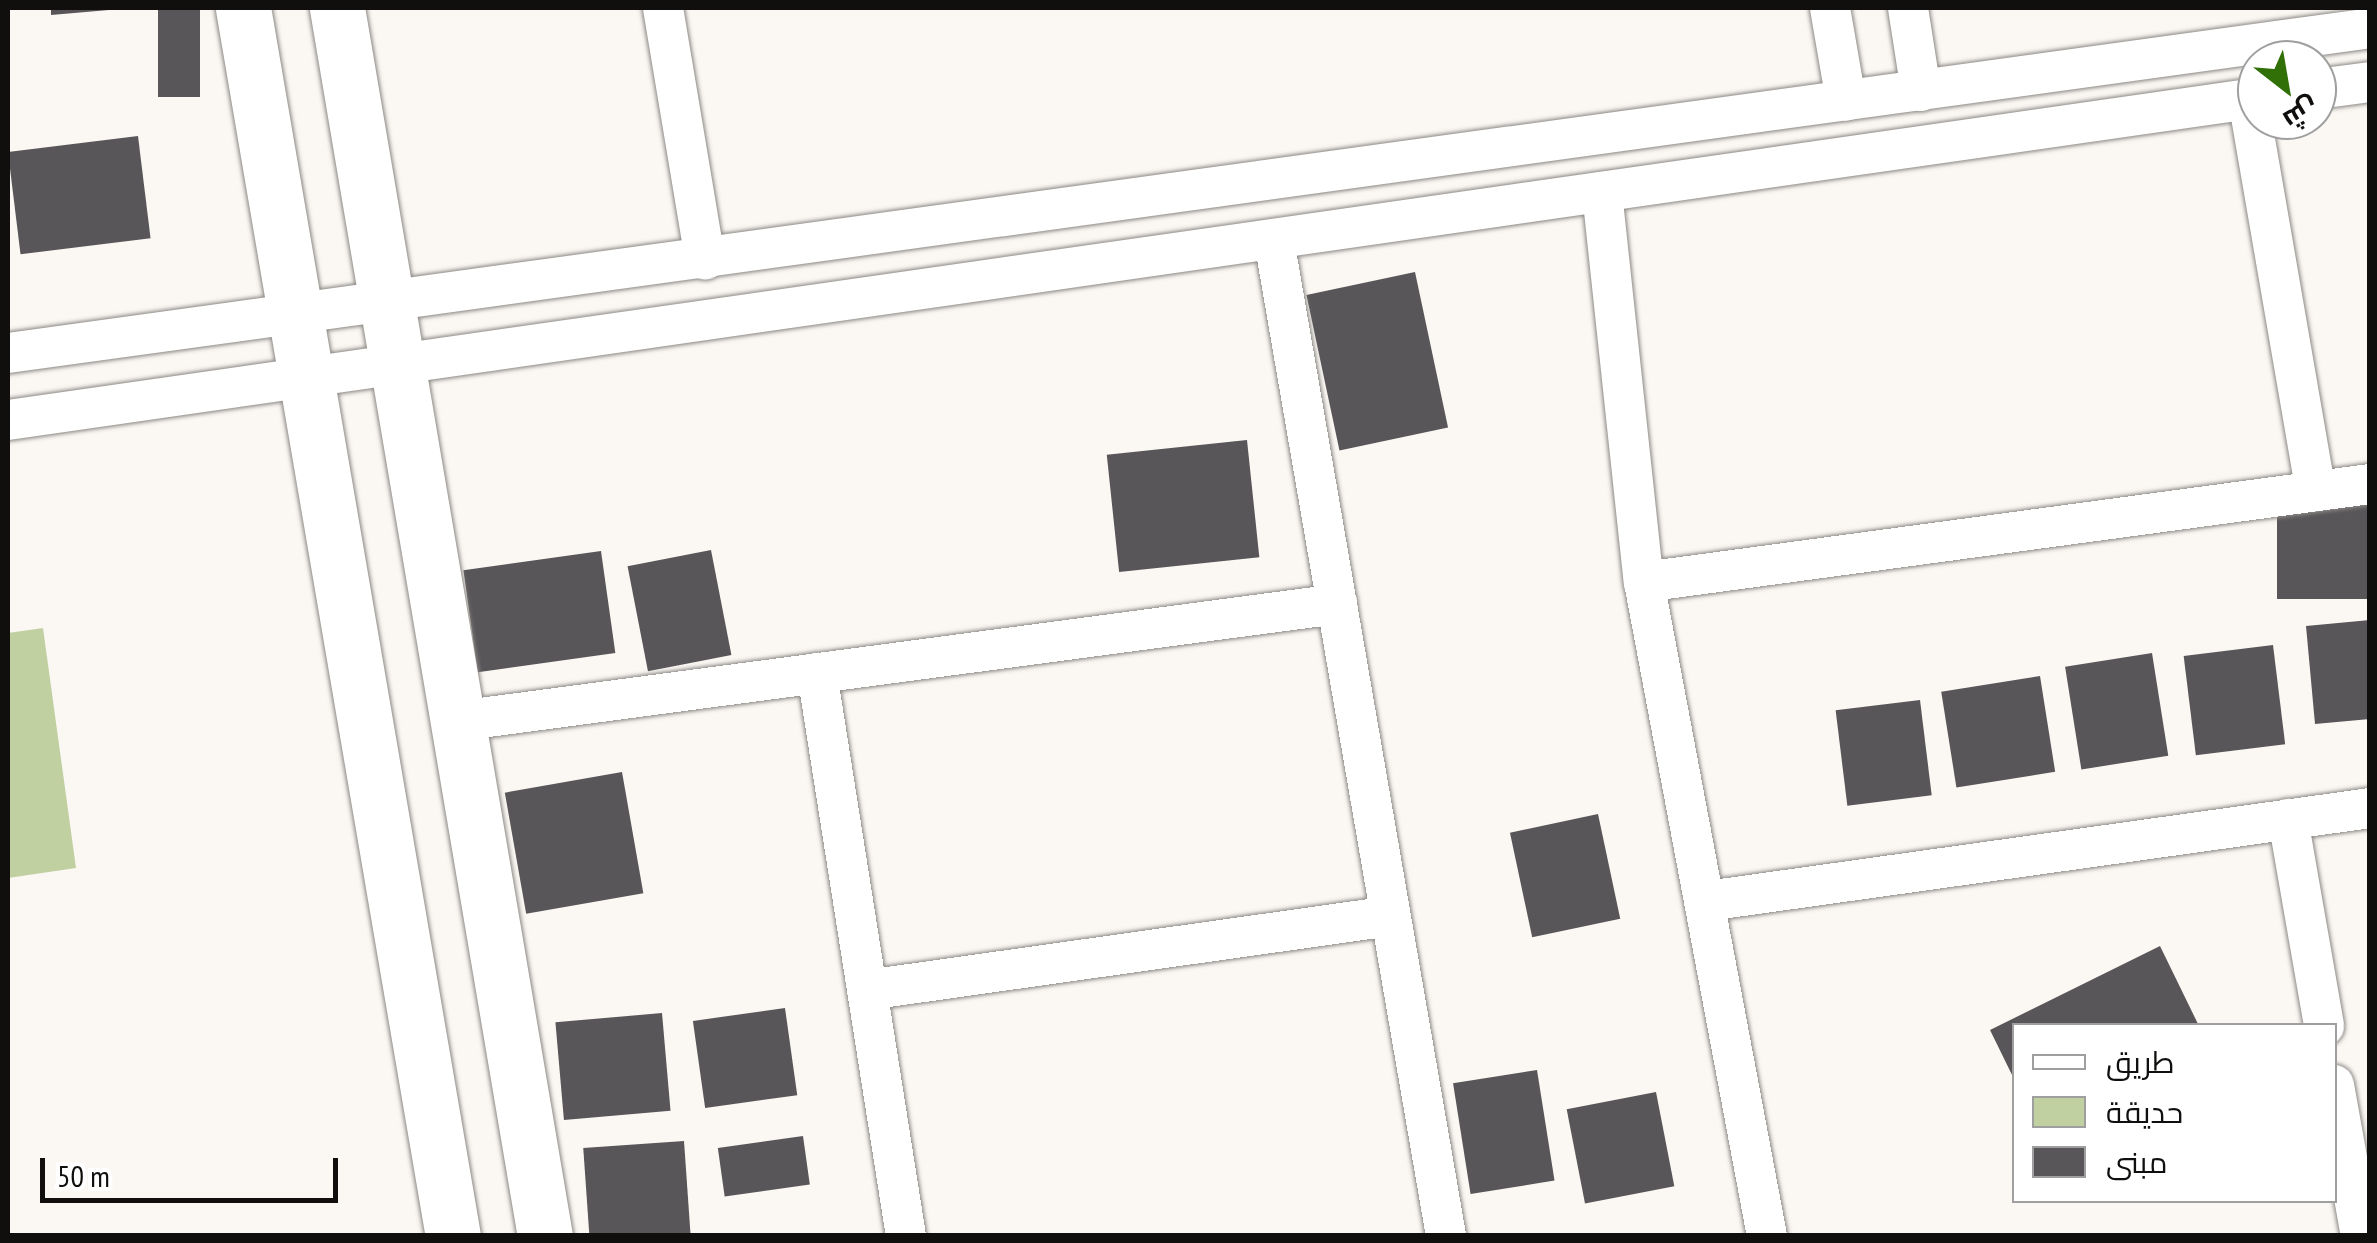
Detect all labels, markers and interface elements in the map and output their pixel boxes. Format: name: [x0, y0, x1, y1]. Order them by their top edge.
north arrow: [2237, 40, 2337, 140]
text: ش: [2277, 89, 2327, 140]
legend: [2012, 1023, 2337, 1203]
text: طريق: [2106, 1042, 2175, 1081]
text: حديقة: [2106, 1092, 2183, 1131]
scale bar: [45, 1138, 342, 1200]
text: مبنى: [2106, 1142, 2167, 1181]
text: 50 m: [57, 1156, 110, 1195]

